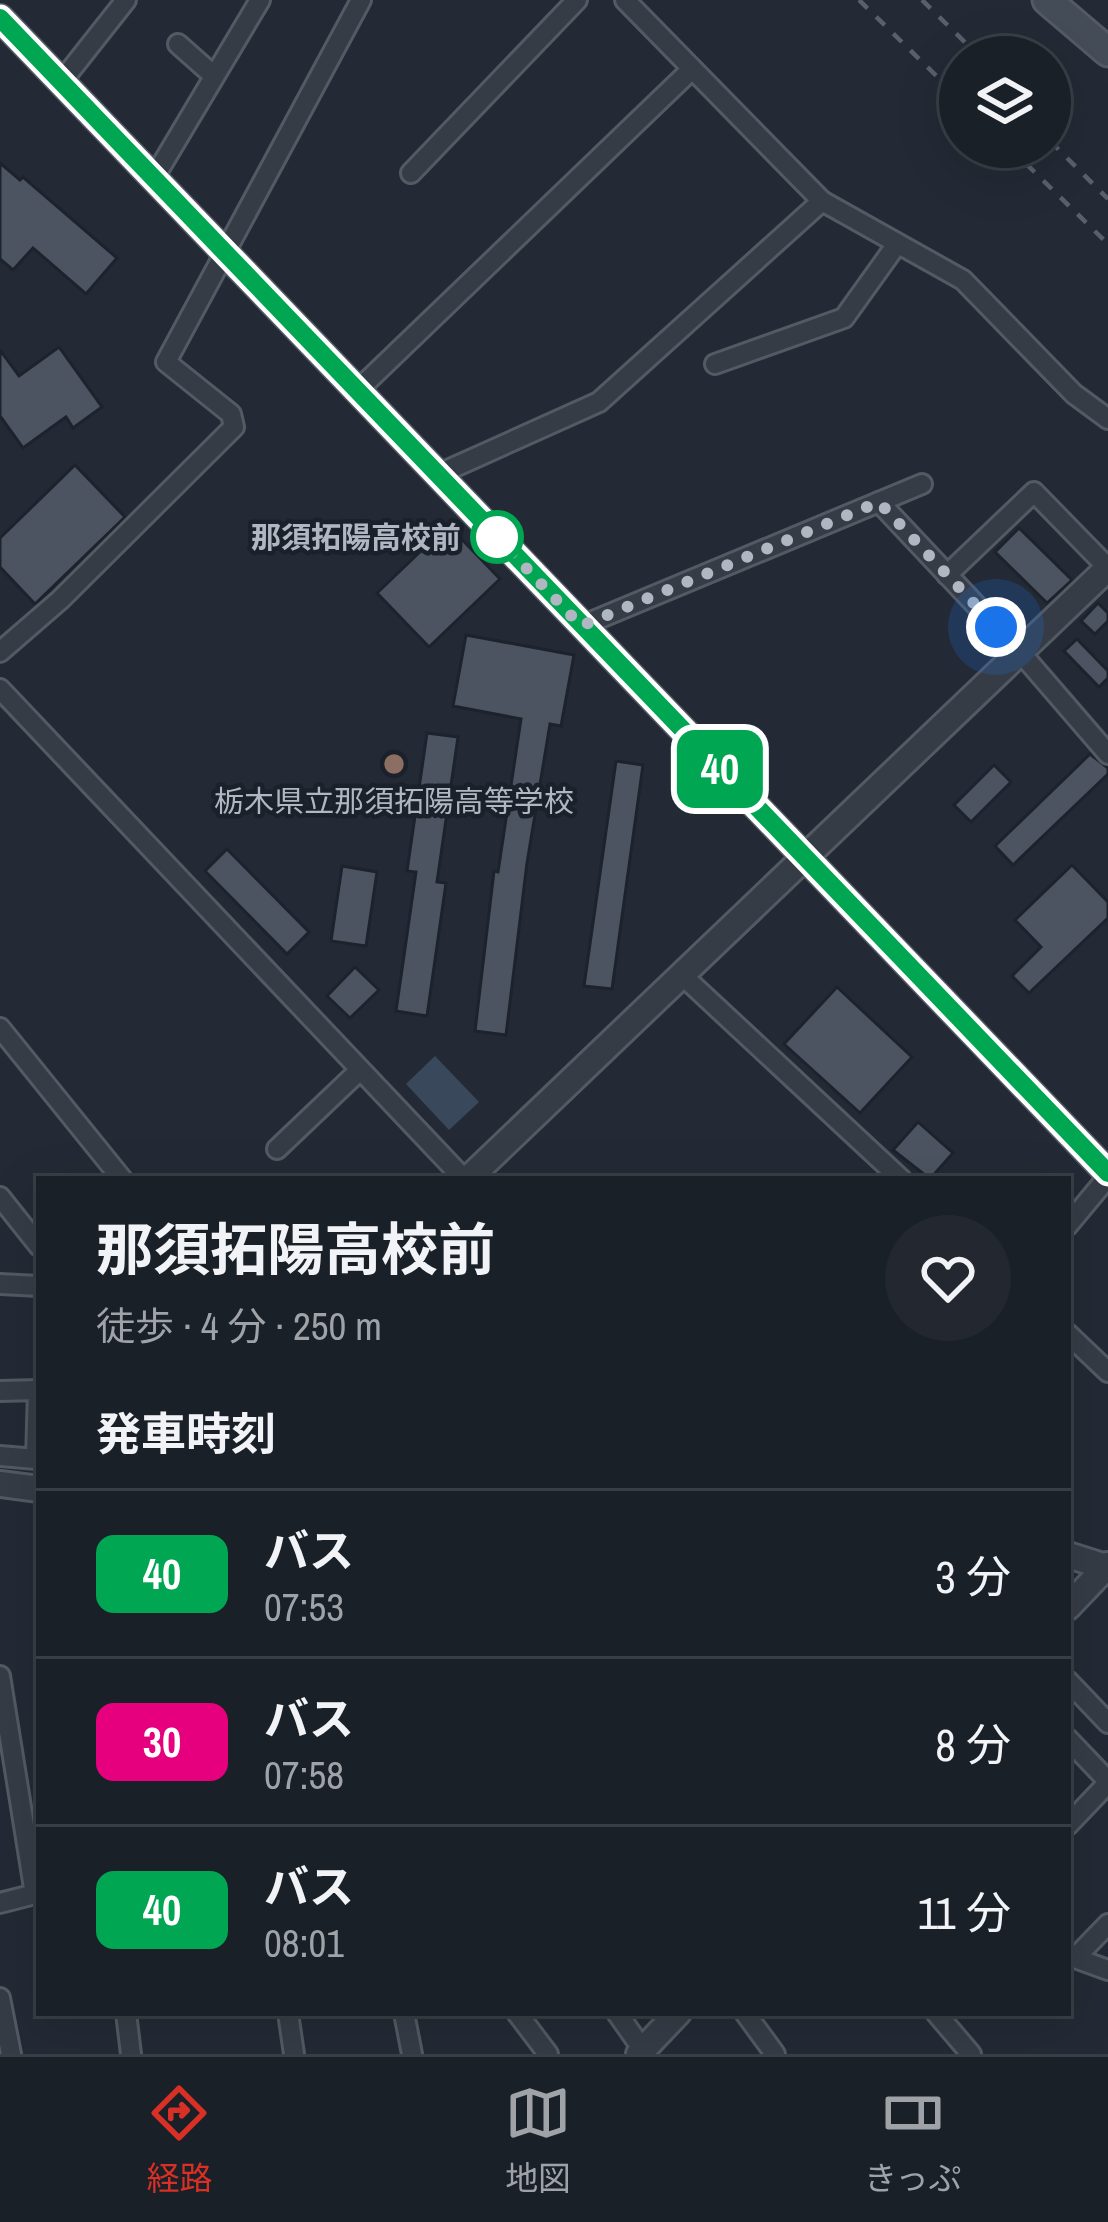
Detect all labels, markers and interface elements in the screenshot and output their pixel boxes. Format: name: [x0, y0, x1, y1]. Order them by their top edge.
map controls: [939, 36, 1071, 168]
button: layers: [939, 36, 1071, 168]
marker: 那須拓陽高校前: [472, 512, 522, 562]
place label: 那須拓陽高校前: [251, 517, 461, 557]
your location: [966, 597, 1026, 657]
line badge: 40: [666, 730, 774, 808]
text: 40: [701, 741, 739, 797]
marker: 栃木県立那須拓陽高等学校: [381, 751, 407, 777]
place label: 栃木県立那須拓陽高等学校: [214, 781, 574, 821]
text: 那須拓陽高校前: [96, 1211, 495, 1288]
button: heart: [885, 1215, 1011, 1341]
text: 徒歩 · 4 分 · 250 m: [96, 1300, 382, 1352]
text: 発車時刻: [96, 1403, 276, 1464]
text: バス: [264, 1520, 354, 1581]
text: 40: [143, 1546, 181, 1602]
text: 3 分: [935, 1546, 1011, 1607]
text: 07:53: [264, 1581, 344, 1633]
text: バス: [264, 1688, 354, 1749]
text: 30: [143, 1714, 181, 1770]
text: 8 分: [935, 1714, 1011, 1775]
text: 07:58: [264, 1749, 344, 1801]
text: バス: [264, 1856, 354, 1917]
text: 40: [143, 1882, 181, 1938]
text: 11 分: [917, 1882, 1011, 1943]
text: 08:01: [264, 1917, 344, 1969]
tab: 経路: [146, 2080, 212, 2200]
tab: 地図: [505, 2080, 571, 2200]
tab: きっぷ: [864, 2080, 962, 2200]

